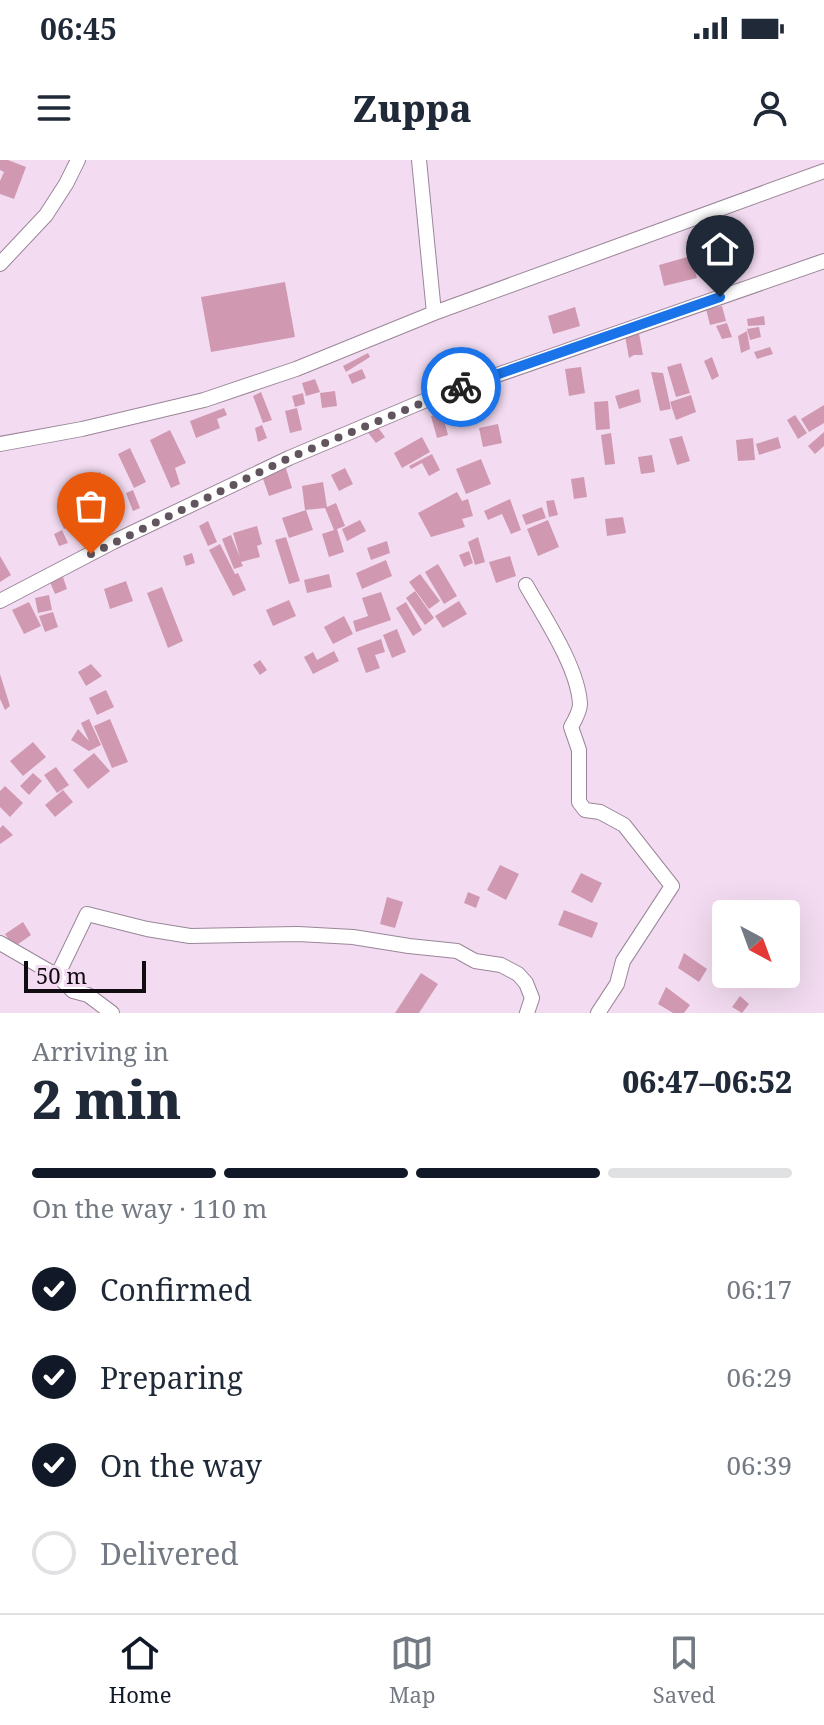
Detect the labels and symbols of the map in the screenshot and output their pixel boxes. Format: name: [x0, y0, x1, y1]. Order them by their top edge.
pin: [686, 215, 754, 297]
courier: [421, 347, 501, 427]
pin: [57, 472, 125, 554]
north arrow: [712, 900, 800, 988]
scale bar: [24, 957, 146, 993]

